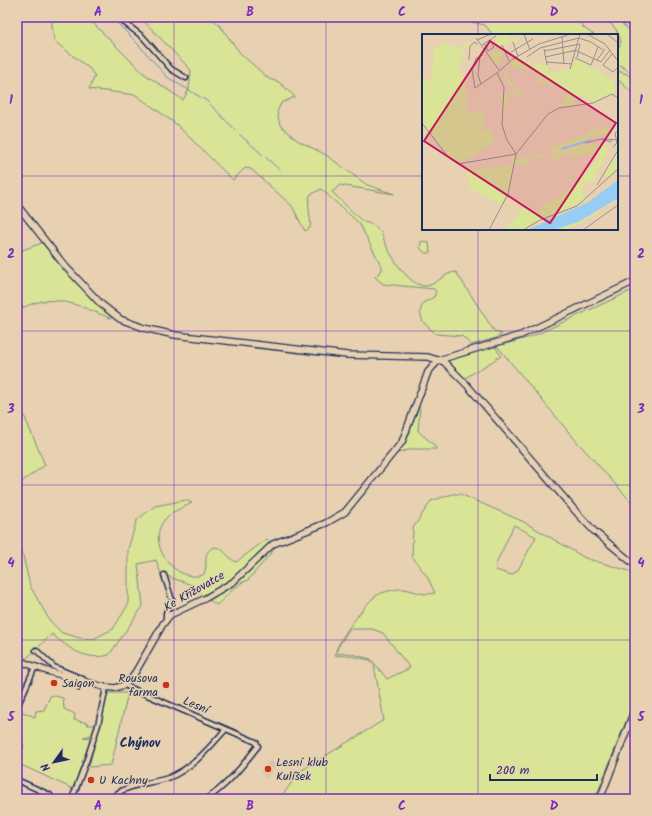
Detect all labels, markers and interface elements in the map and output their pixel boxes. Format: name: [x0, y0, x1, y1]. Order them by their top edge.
text: A: [94, 2, 102, 23]
text: B: [246, 2, 254, 23]
text: C: [398, 2, 406, 23]
text: D: [550, 2, 559, 23]
inset map: [422, 34, 618, 230]
text: 1: [9, 90, 13, 111]
text: 1: [639, 90, 643, 111]
text: 2: [7, 244, 15, 265]
text: 2: [637, 244, 645, 265]
text: 3: [6, 399, 15, 420]
text: 3: [636, 399, 645, 420]
text: 4: [7, 553, 15, 574]
text: 4: [637, 553, 645, 574]
street label: Ke Křižovatce: [160, 566, 229, 617]
place label: Rousova farma: [119, 669, 158, 702]
place label: Saigon: [62, 674, 94, 693]
marker: Saigon: [49, 678, 59, 688]
marker: Rousova farma: [161, 680, 171, 690]
street label: Lesní: [180, 692, 214, 720]
text: 5: [7, 707, 16, 728]
text: 5: [637, 707, 646, 728]
district label: Chýnov: [120, 733, 161, 754]
north arrow: [34, 742, 74, 782]
place label: Lesní klub Kulíšek: [276, 753, 328, 786]
scale bar: [490, 756, 597, 782]
text: N: [37, 759, 56, 775]
text: 200 m: [496, 761, 530, 780]
marker: Lesní klub Kulíšek: [263, 764, 273, 774]
place label: U Kachny: [99, 771, 148, 790]
marker: U Kachny: [86, 775, 96, 785]
text: A: [94, 796, 102, 816]
text: B: [246, 796, 254, 816]
text: C: [398, 796, 406, 816]
text: D: [550, 796, 559, 816]

